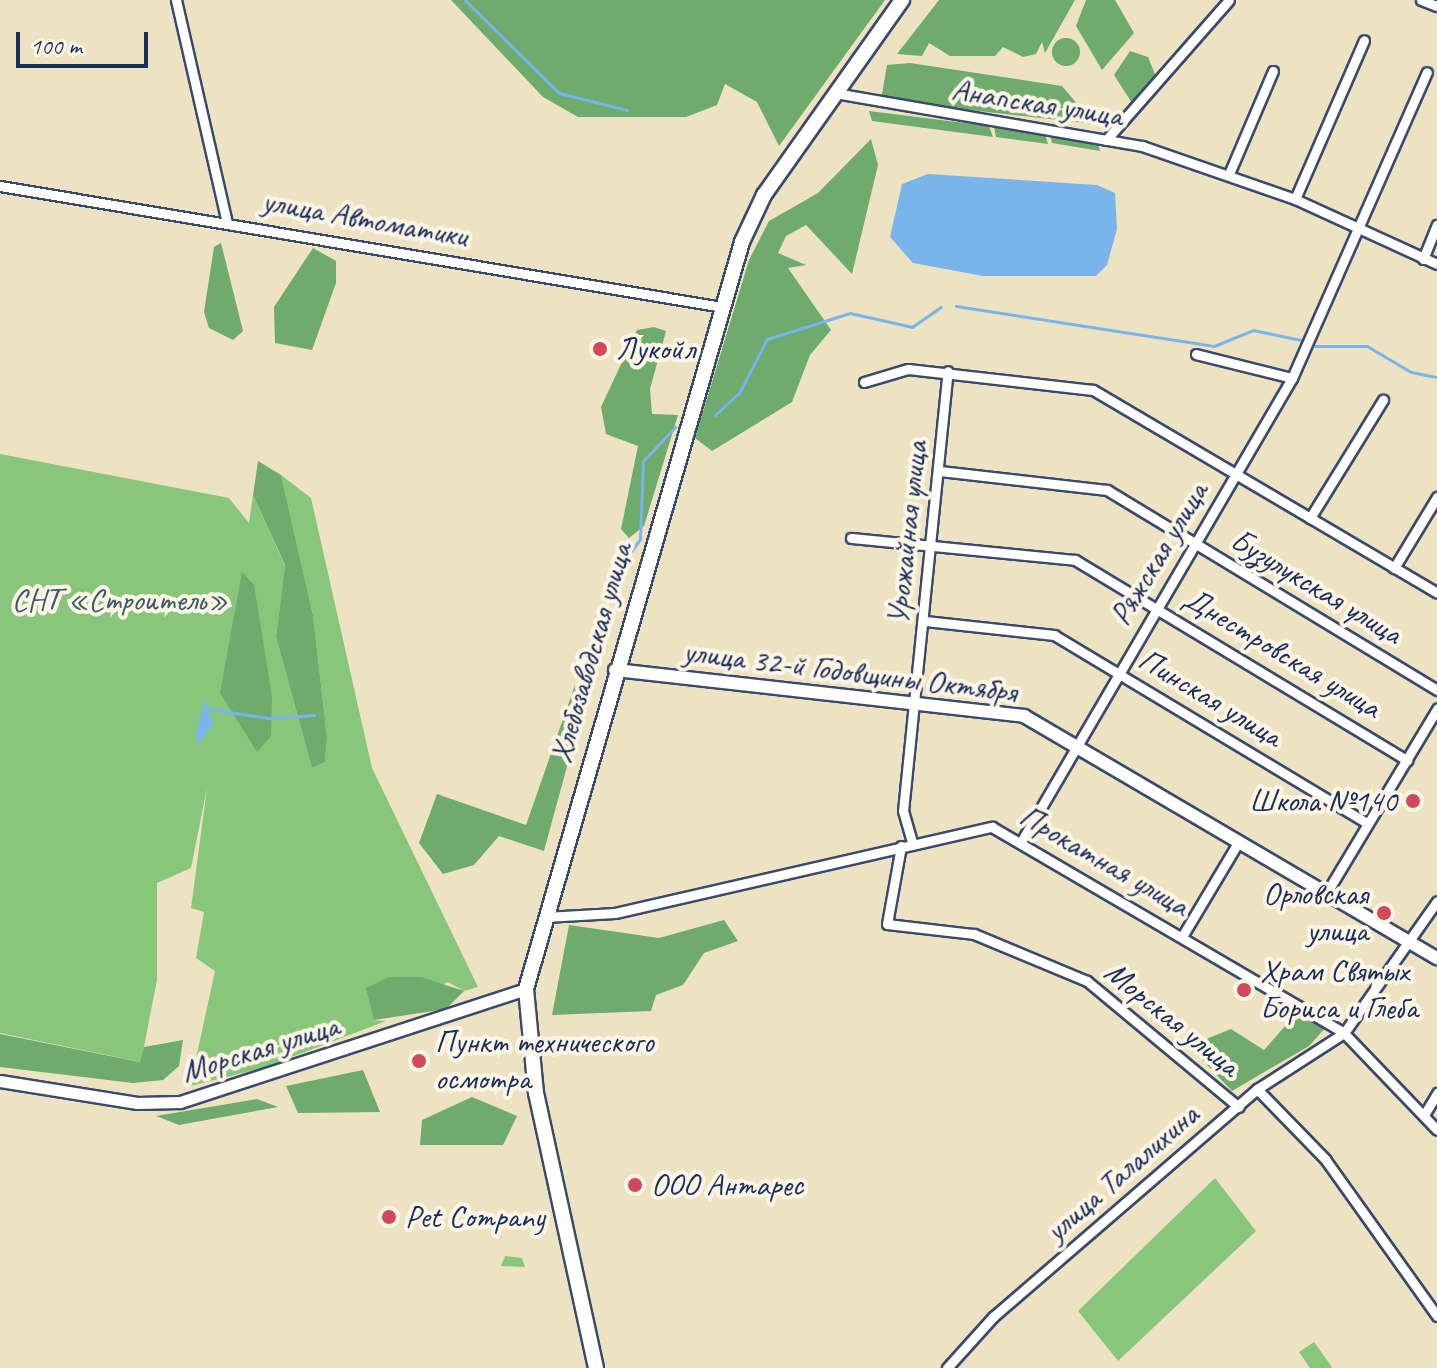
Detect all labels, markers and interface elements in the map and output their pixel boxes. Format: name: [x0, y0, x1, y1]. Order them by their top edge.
scale bar: [20, 16, 152, 66]
text: 100 m: [30, 31, 82, 61]
street label: Анапская улица: [948, 70, 1126, 136]
street label: улица Автоматики: [260, 182, 470, 256]
place label: Лукойл: [616, 330, 695, 368]
marker: Лукойл: [591, 340, 609, 358]
street label: Урожайная улица: [878, 438, 936, 628]
street label: Ряжская улица: [1101, 476, 1217, 632]
street label: Бузулукская улица: [1222, 520, 1410, 654]
street label: Хлебозаводская улица: [541, 538, 641, 768]
street label: Днестровская улица: [1175, 578, 1389, 728]
park label: СНТ «Строитель»: [12, 581, 228, 619]
street label: улица 32-й Годовщины Октября: [681, 632, 1019, 712]
street label: Пинская улица: [1131, 640, 1289, 756]
place label: Школа №140: [1249, 782, 1397, 820]
marker: Школа №140: [1404, 792, 1422, 810]
street label: Прокатная улица: [1011, 796, 1197, 926]
place label: Орловская улица: [1263, 876, 1368, 951]
marker: Орловская улица: [1375, 904, 1393, 922]
street label: Морская улица: [1097, 953, 1247, 1085]
place label: Храм Святых Бориса и Глеба: [1260, 953, 1417, 1028]
marker: Храм Святых Бориса и Глеба: [1235, 981, 1253, 999]
street label: Морская улица: [177, 1007, 343, 1091]
place label: Пункт технического осмотра: [435, 1024, 656, 1099]
marker: Пункт технического осмотра: [410, 1052, 428, 1070]
street label: улица Талалихина: [1038, 1096, 1206, 1250]
place label: ООО Антарес: [651, 1166, 803, 1204]
marker: ООО Антарес: [626, 1176, 644, 1194]
place label: Pet Company: [405, 1198, 543, 1236]
marker: Pet Company: [380, 1208, 398, 1226]

